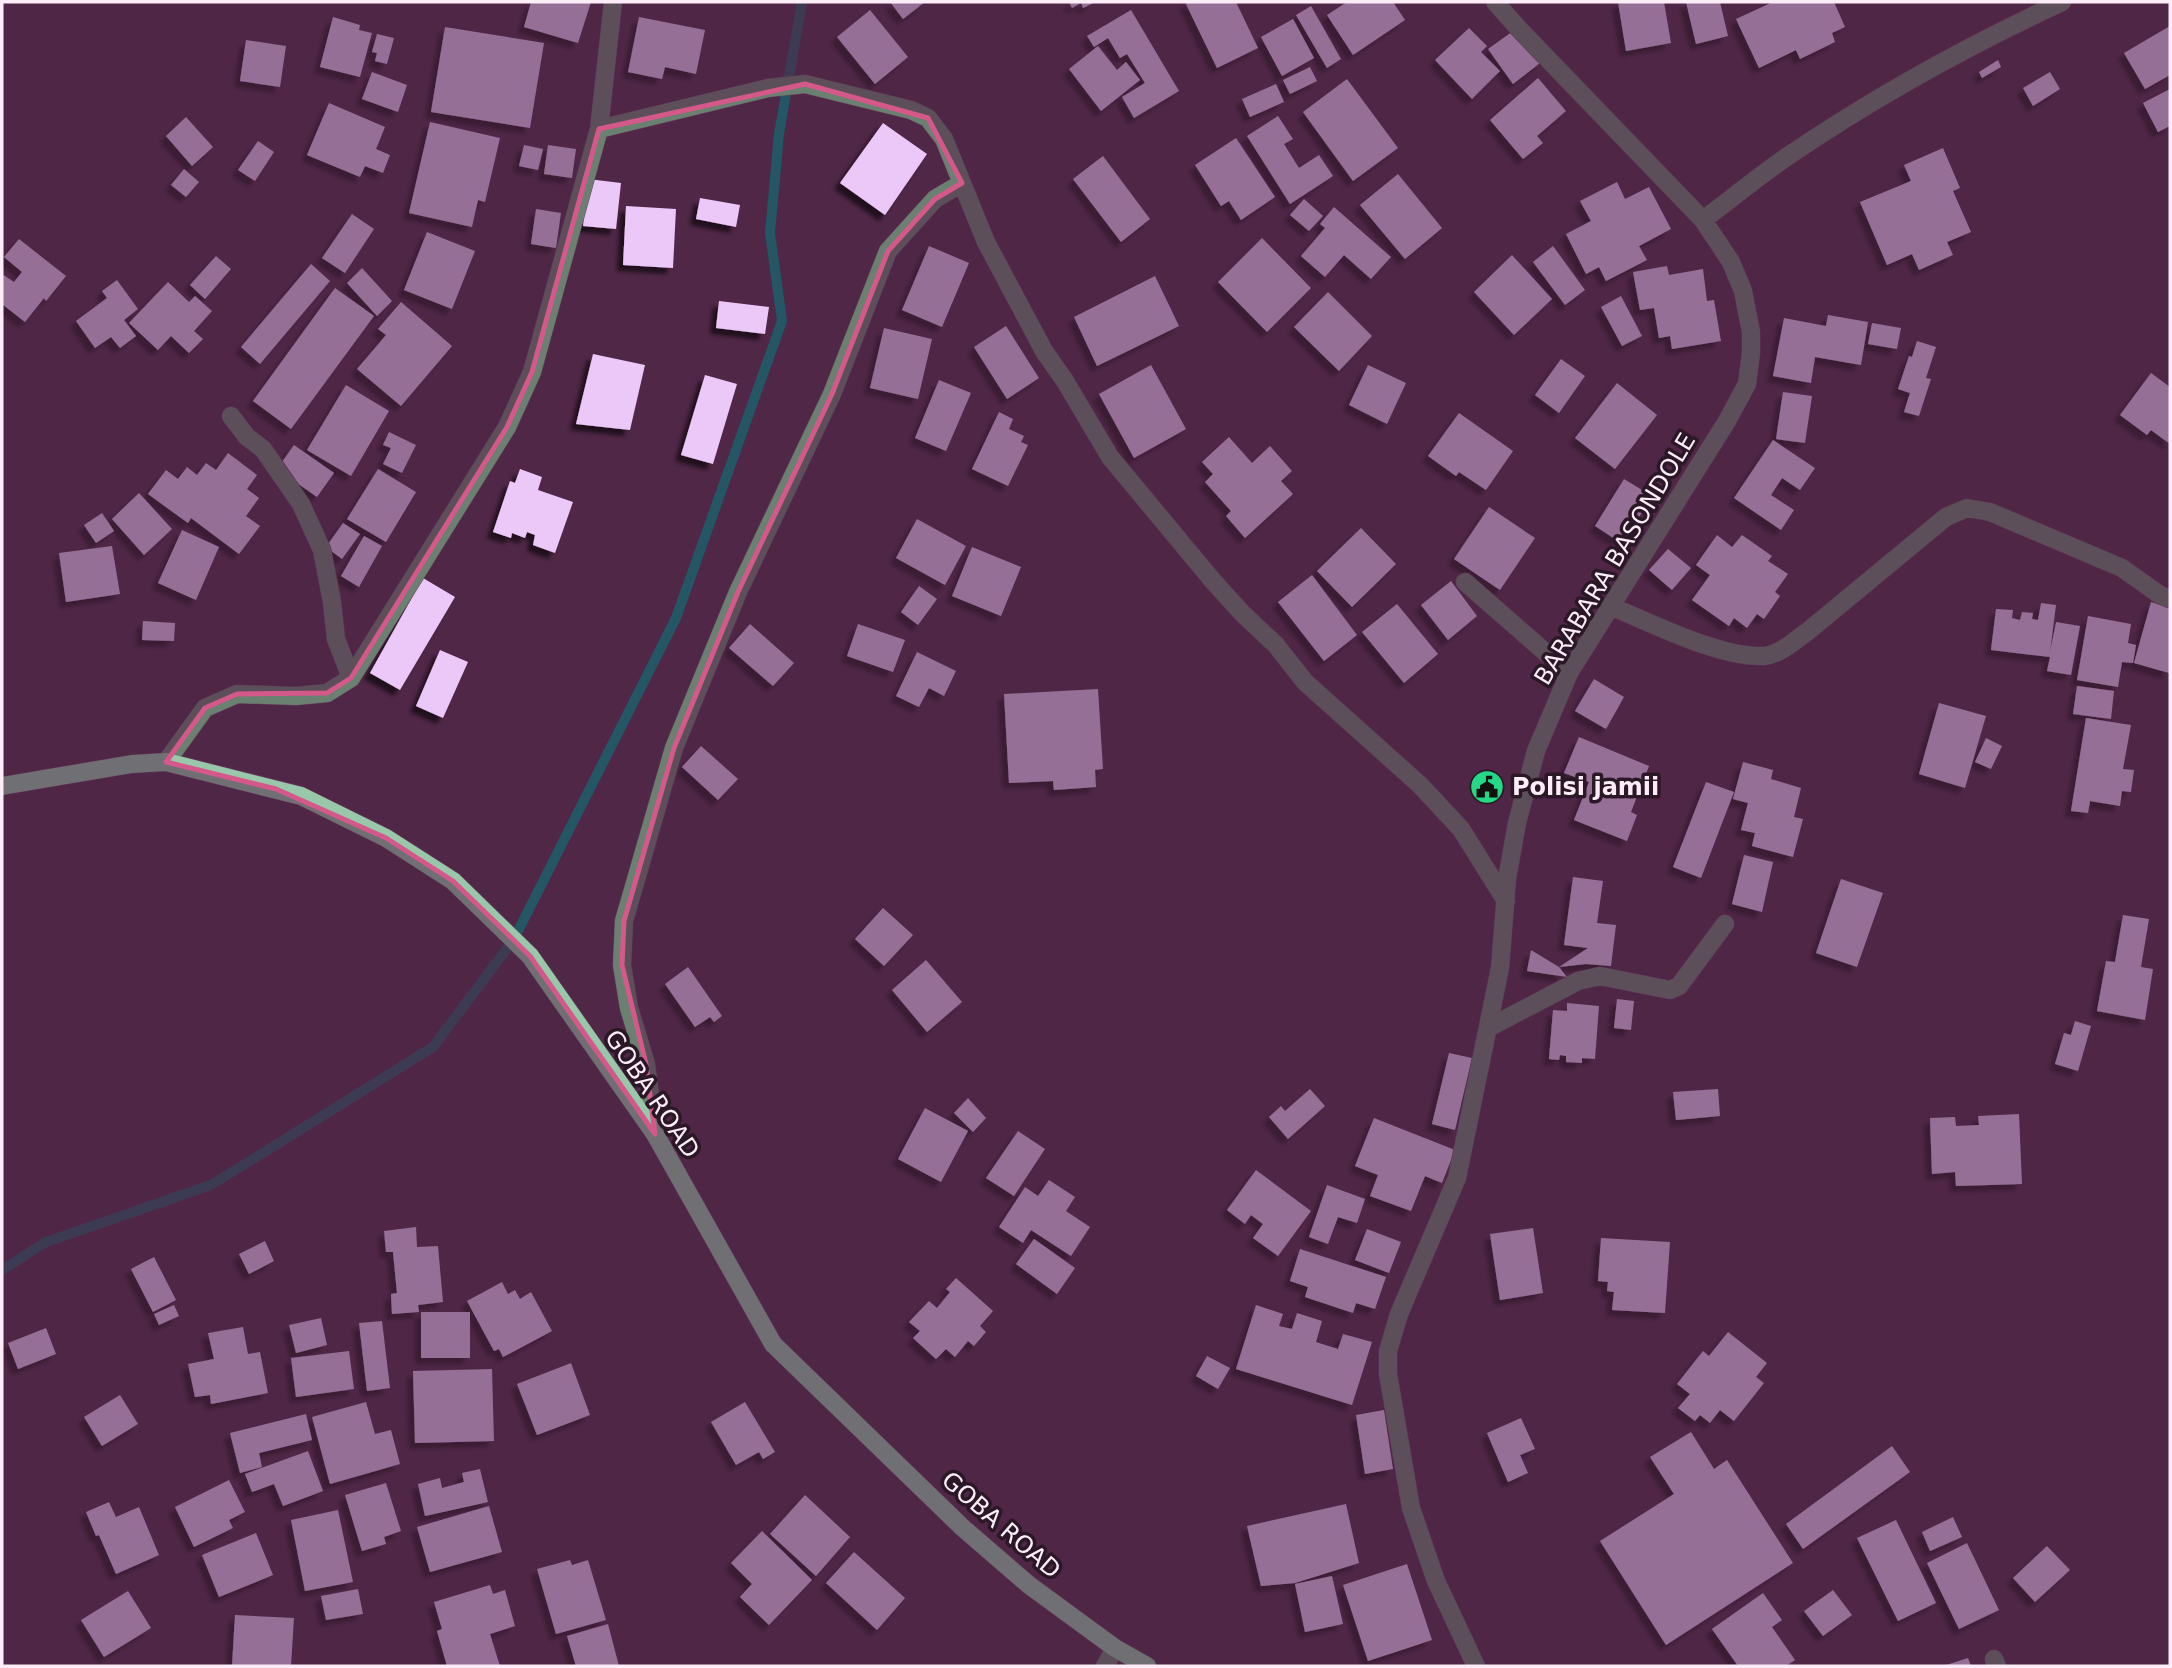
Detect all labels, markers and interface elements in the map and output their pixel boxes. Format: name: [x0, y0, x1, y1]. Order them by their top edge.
street label: BARABARA BASONDOLE: [1529, 428, 1701, 690]
public building icon: Polisi jamii: [1468, 768, 1506, 806]
place label: Polisi jamii: [1512, 773, 1659, 801]
street label: GOBA ROAD: [599, 1025, 705, 1163]
street label: GOBA ROAD: [936, 1466, 1066, 1584]

